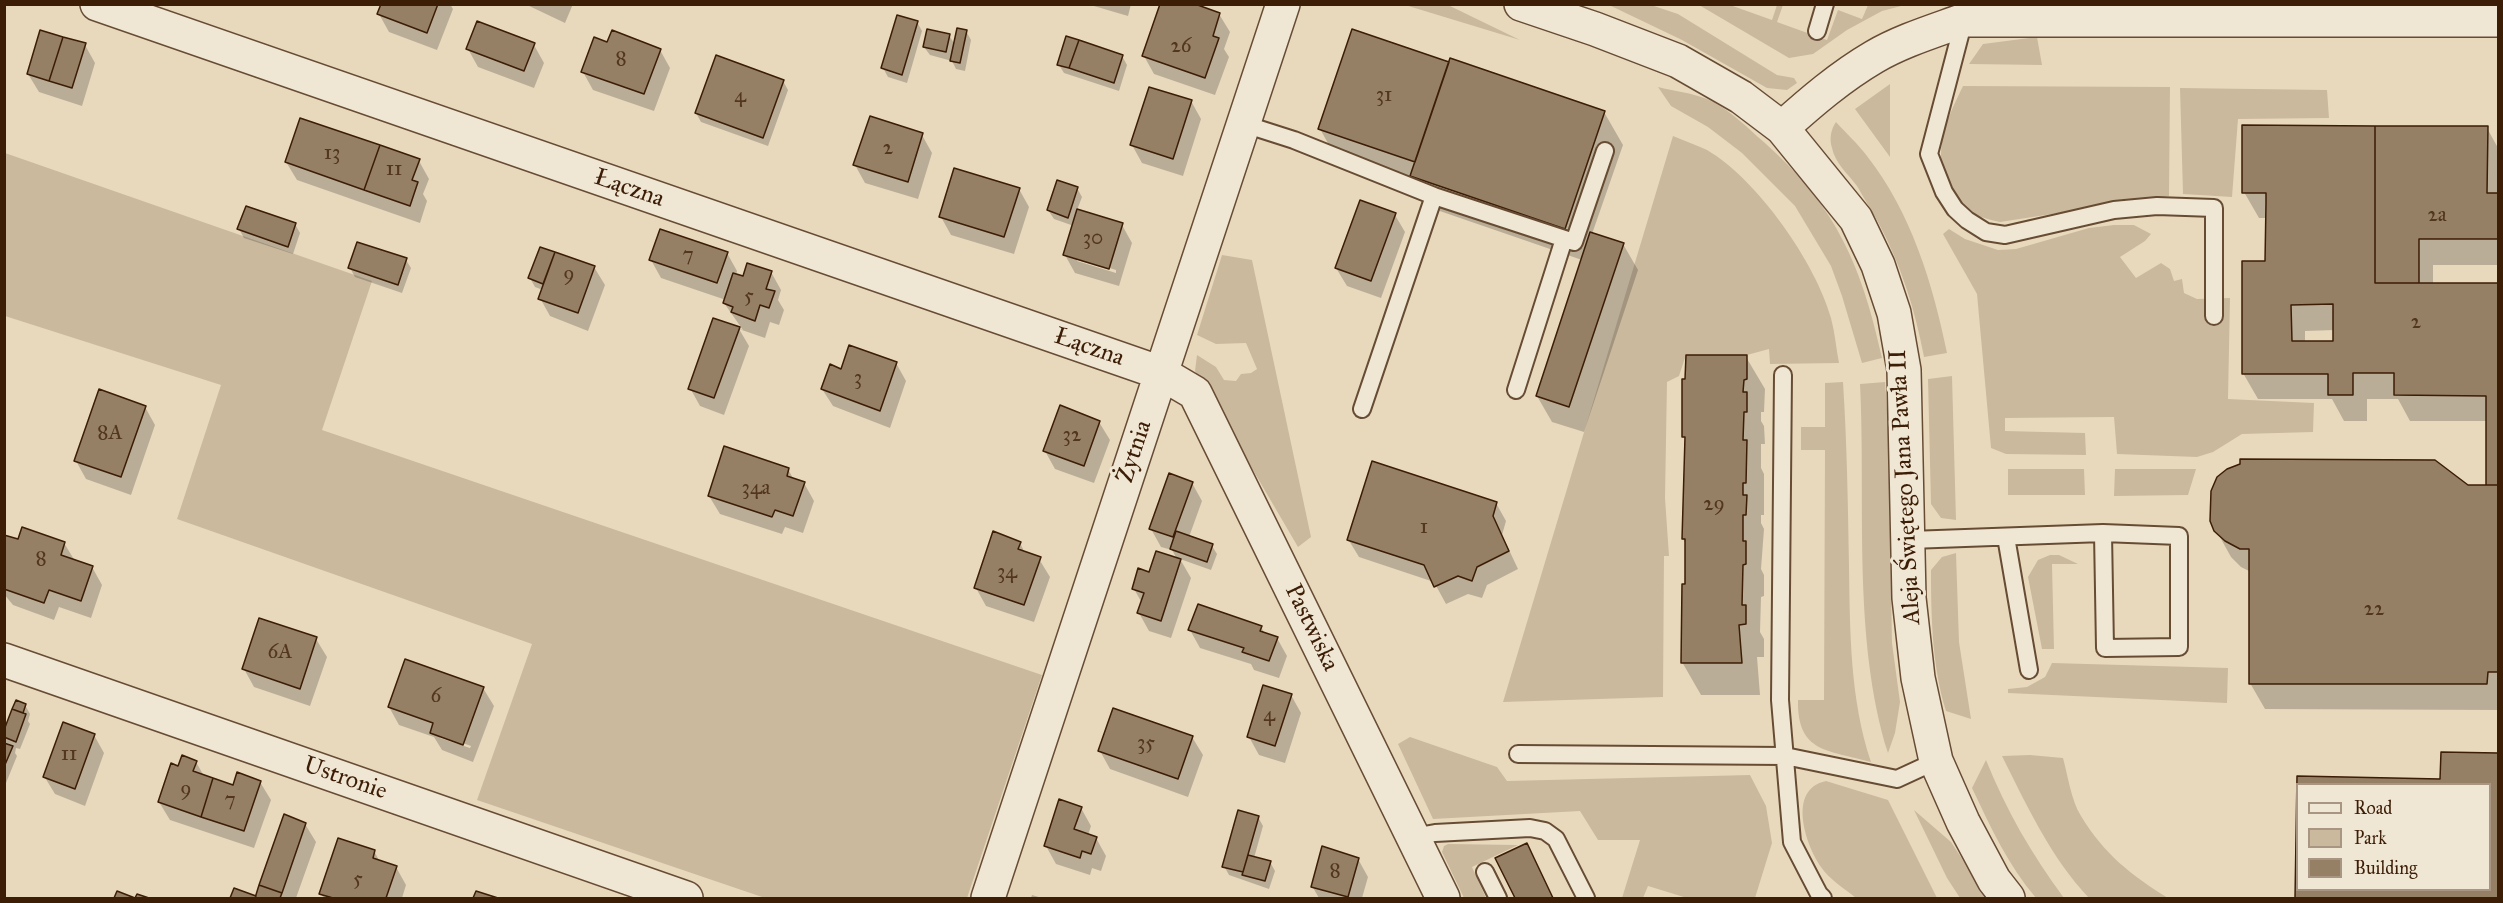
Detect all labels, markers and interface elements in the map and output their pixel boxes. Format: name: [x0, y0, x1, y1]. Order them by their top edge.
house number: 26: [1170, 34, 1192, 60]
house number: 8: [615, 47, 627, 73]
house number: 31: [1376, 83, 1392, 109]
house number: 4: [734, 84, 746, 110]
house number: 2: [883, 136, 893, 162]
house number: 13: [324, 141, 340, 167]
house number: 11: [386, 157, 402, 183]
street label: Łączna: [590, 164, 668, 214]
house number: 2a: [2427, 203, 2447, 229]
house number: 30: [1083, 226, 1103, 252]
house number: 7: [682, 243, 694, 269]
house number: 9: [563, 262, 575, 288]
house number: 5: [744, 284, 754, 310]
house number: 2: [2411, 310, 2421, 336]
street label: Łączna: [1050, 323, 1128, 373]
street label: Aleja Świętego Jana Pawła II: [1884, 349, 1928, 625]
house number: 3: [854, 366, 862, 392]
street label: Żytnia: [1111, 417, 1159, 487]
house number: 8A: [97, 421, 123, 447]
house number: 32: [1063, 423, 1081, 449]
house number: 34a: [742, 476, 770, 502]
house number: 29: [1703, 492, 1725, 518]
house number: 1: [1420, 515, 1428, 541]
house number: 8: [35, 547, 47, 573]
house number: 34: [997, 560, 1017, 586]
street label: Pastwiska: [1278, 580, 1344, 676]
house number: 22: [2364, 597, 2384, 623]
house number: 6A: [268, 640, 292, 666]
house number: 6: [431, 684, 441, 710]
house number: 4: [1263, 703, 1275, 729]
house number: 35: [1137, 731, 1155, 757]
house number: 11: [61, 742, 77, 768]
street label: Ustronie: [300, 751, 390, 807]
house number: 9: [180, 777, 192, 803]
legend: [2296, 783, 2491, 891]
house number: 7: [224, 788, 236, 814]
text: Road: [2354, 797, 2392, 819]
text: Park: [2354, 827, 2387, 849]
text: Building: [2354, 857, 2417, 879]
house number: 8: [1329, 859, 1341, 885]
house number: 5: [353, 867, 363, 893]

